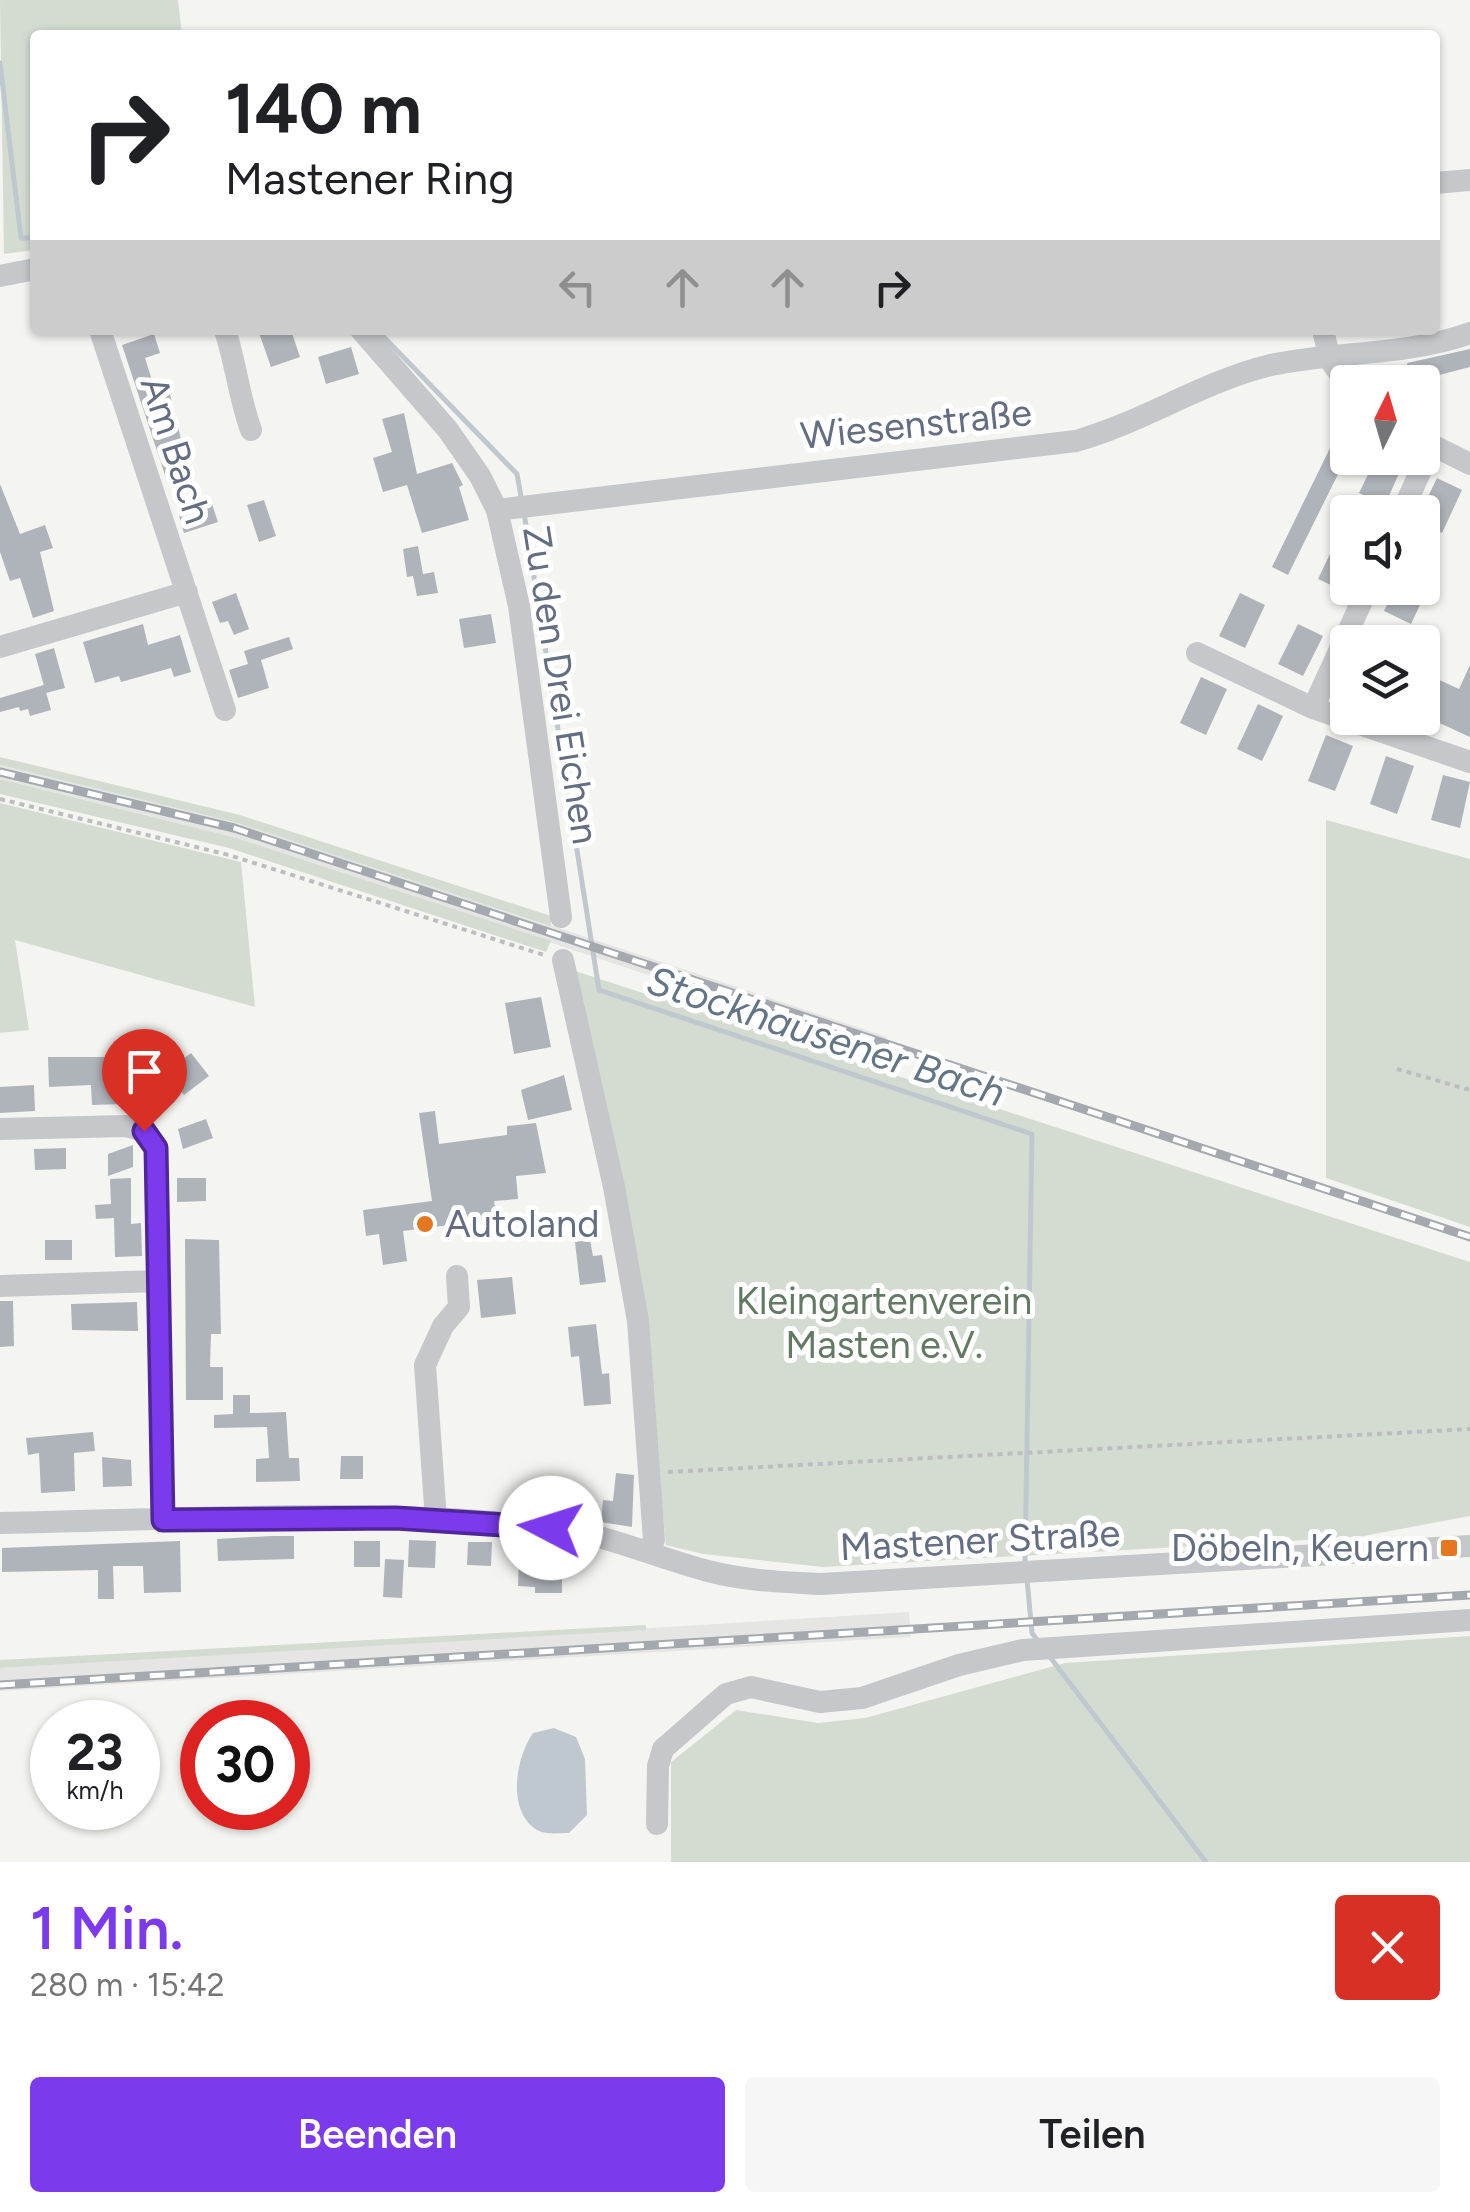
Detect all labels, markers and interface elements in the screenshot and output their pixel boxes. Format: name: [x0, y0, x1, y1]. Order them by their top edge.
text: 140 m: [225, 66, 422, 151]
icon: right: [60, 70, 190, 200]
text: Mastener Ring: [225, 151, 515, 205]
icon: left: [550, 260, 605, 315]
icon: ahead: [655, 260, 710, 315]
icon: ahead: [760, 260, 815, 315]
icon: right: [865, 260, 920, 315]
north arrow: [1330, 365, 1440, 475]
map controls: [1330, 365, 1440, 735]
street label: Am Bach: [131, 371, 221, 529]
street label: Wiesenstraße: [798, 389, 1034, 459]
button: sound: [1330, 495, 1440, 605]
street label: Zu den Drei Eichen: [513, 523, 609, 847]
button: layers: [1330, 625, 1440, 735]
water label: Stockhausener Bach: [641, 956, 1011, 1116]
pin: [102, 1029, 187, 1132]
icon: arrive: [117, 1044, 172, 1099]
place label: Autoland: [445, 1201, 599, 1247]
marker: Autoland: [414, 1213, 436, 1235]
park label: Kleingartenverein Masten e.V.: [736, 1278, 1032, 1368]
position arrow: [499, 1476, 603, 1580]
street label: Mastener Straße: [839, 1510, 1121, 1570]
place label: Döbeln, Keuern: [1171, 1525, 1429, 1571]
marker: Döbeln, Keuern: [1438, 1537, 1460, 1559]
speed limit sign: 30: [180, 1700, 310, 1830]
text: 23: [67, 1722, 123, 1783]
text: km/h: [66, 1775, 124, 1805]
text: 1 Min.: [30, 1892, 184, 1964]
button: close: [1335, 1895, 1440, 2000]
text: 280 m · 15:42: [30, 1966, 225, 2004]
button: Beenden: [30, 2077, 725, 2192]
button: Teilen: [745, 2077, 1440, 2192]

